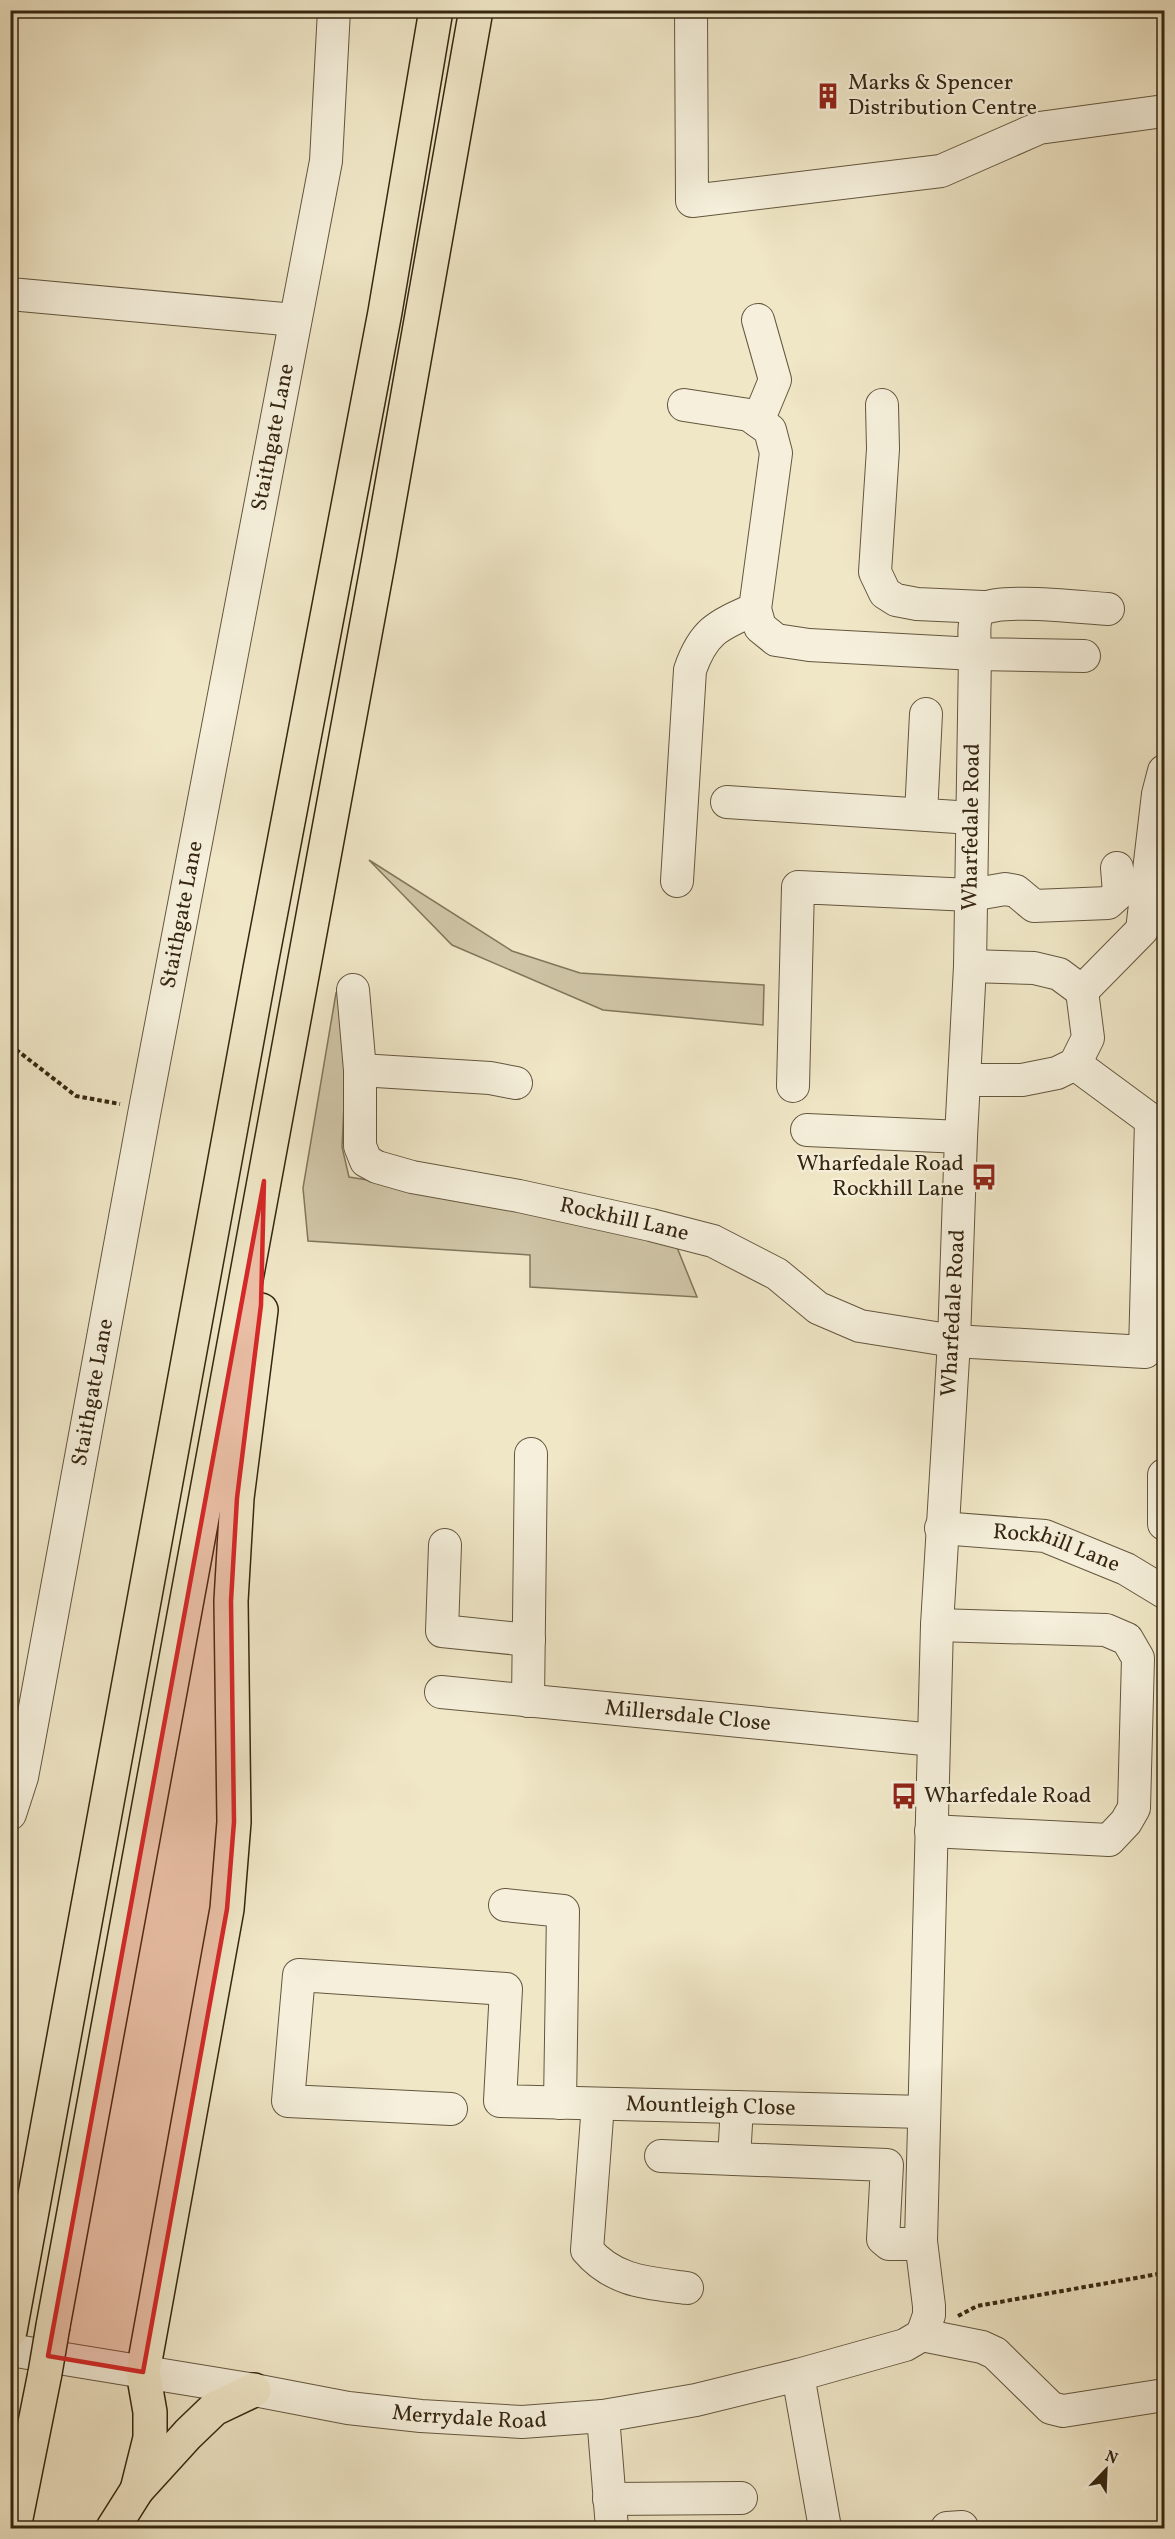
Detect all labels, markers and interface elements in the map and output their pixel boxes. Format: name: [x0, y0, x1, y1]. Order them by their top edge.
place label: Marks & Spencer Distribution Centre: [848, 68, 1037, 124]
building icon: Marks & Spencer Distribution Centre: [813, 81, 843, 111]
street label: Staithgate Lane: [244, 361, 302, 514]
street label: Wharfedale Road: [955, 743, 989, 911]
street label: Staithgate Lane: [153, 838, 211, 991]
place label: Wharfedale Road Rockhill Lane: [796, 1149, 964, 1205]
bus stop icon: Wharfedale Road Rockhill Lane: [969, 1162, 999, 1192]
street label: Rockhill Lane: [557, 1190, 692, 1250]
street label: Wharfedale Road: [934, 1229, 974, 1397]
street label: Staithgate Lane: [64, 1316, 122, 1469]
street label: Rockhill Lane: [992, 1517, 1125, 1580]
street label: Millersdale Close: [603, 1693, 772, 1740]
bus stop icon: Wharfedale Road: [889, 1781, 919, 1811]
place label: Wharfedale Road: [924, 1781, 1092, 1812]
street label: Mountleigh Close: [625, 2089, 796, 2124]
street label: Merrydale Road: [391, 2397, 548, 2438]
north arrow: [1076, 2440, 1136, 2500]
text: N: [1101, 2446, 1121, 2471]

